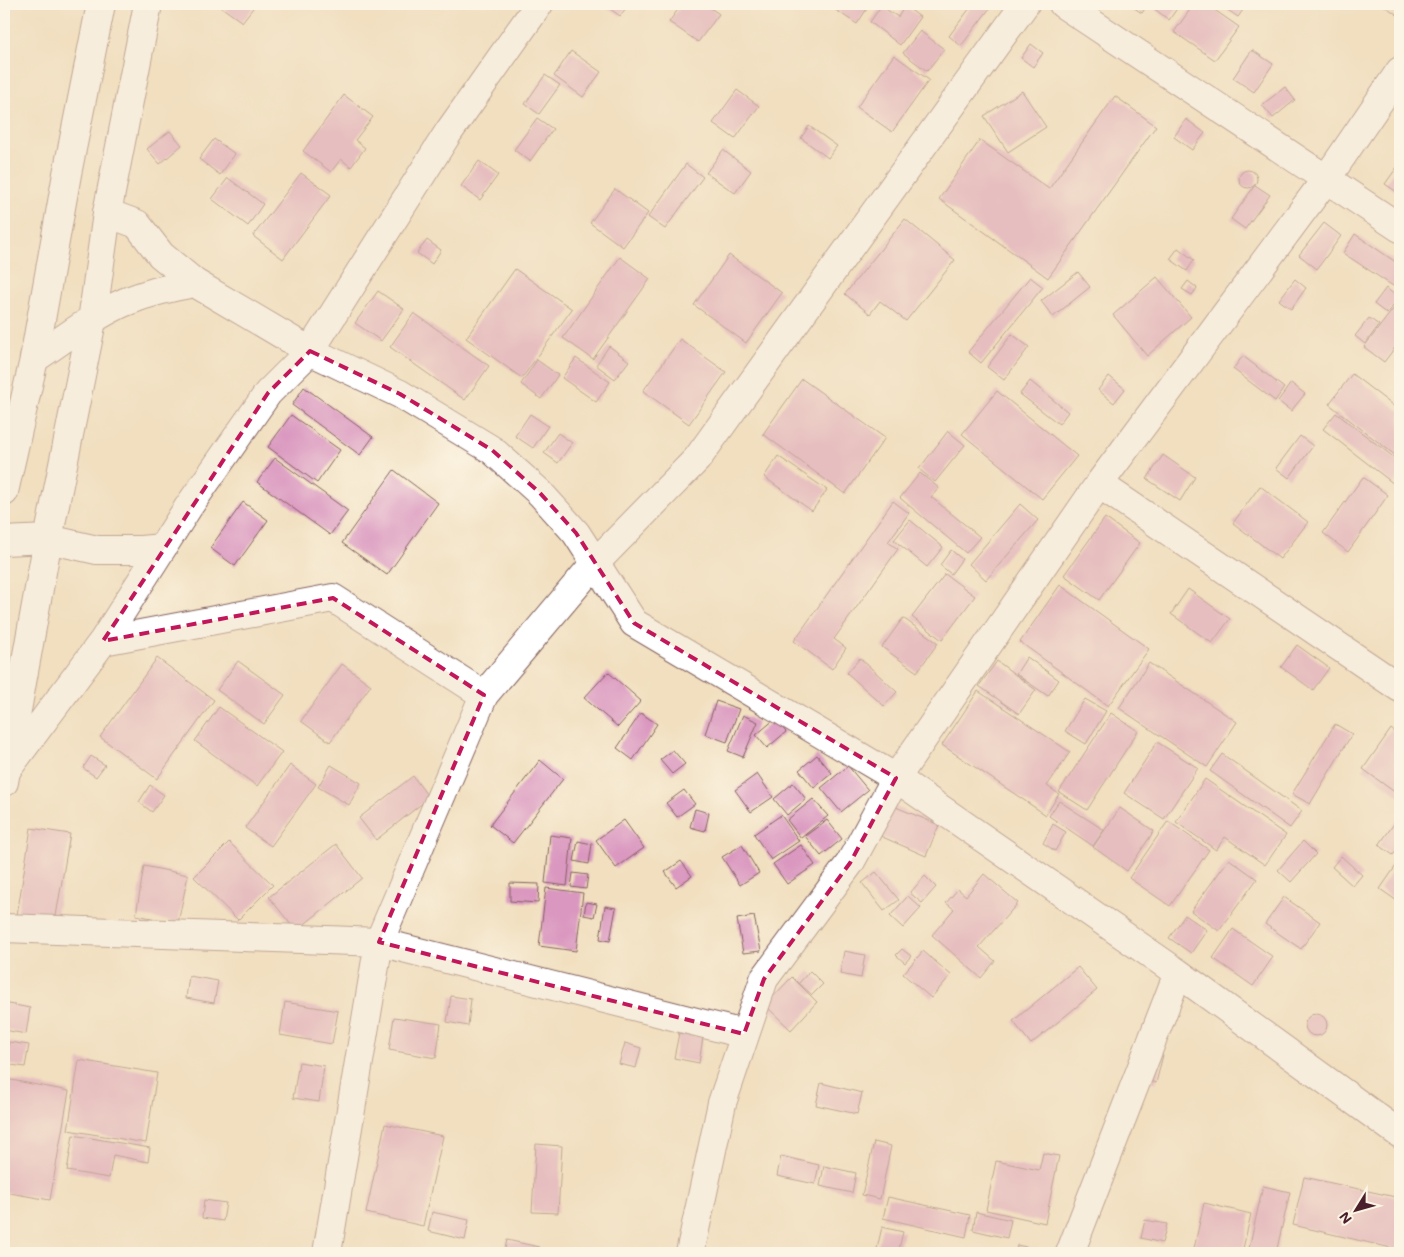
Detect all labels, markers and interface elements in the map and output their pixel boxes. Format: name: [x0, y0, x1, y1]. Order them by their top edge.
north arrow: [1332, 1184, 1382, 1234]
text: N: [1334, 1208, 1356, 1228]

